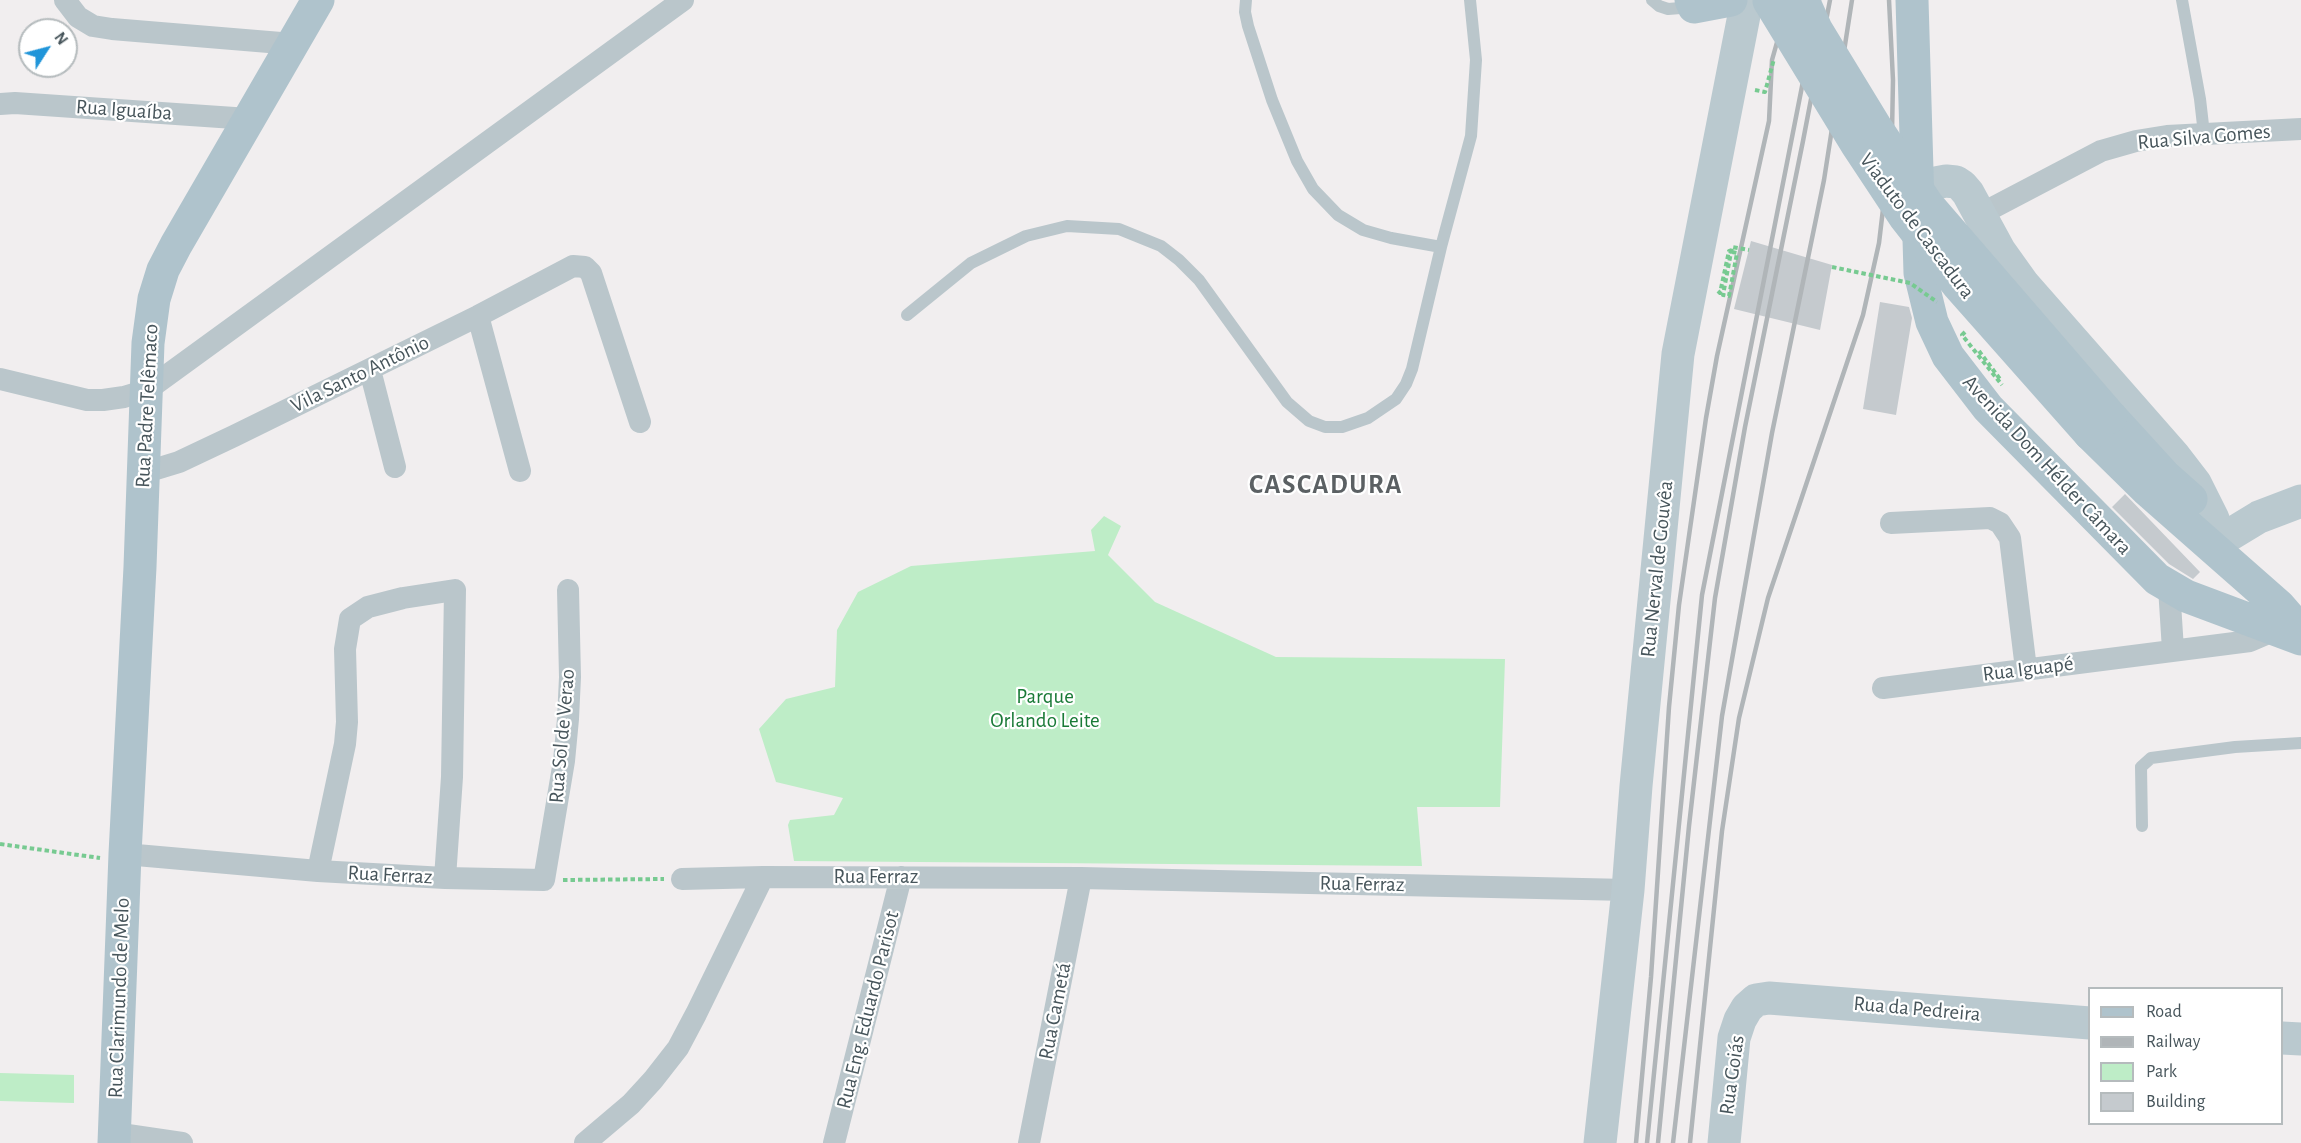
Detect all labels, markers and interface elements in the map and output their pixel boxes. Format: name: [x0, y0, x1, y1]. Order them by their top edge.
north arrow: [18, 18, 78, 78]
text: N: [51, 29, 71, 48]
street label: Rua Iguaíba: [75, 94, 173, 126]
street label: Rua Silva Gomes: [2136, 119, 2272, 155]
street label: Viaduto de Cascadura: [1854, 148, 1980, 304]
street label: Rua Padre Telêmaco: [130, 323, 164, 489]
street label: Vila Santo Antônio: [287, 330, 433, 418]
street label: Avenida Dom Hélder Câmara: [1957, 370, 2137, 560]
district label: CASCADURA: [1249, 469, 1403, 501]
street label: Rua Nerval de Gouvêa: [1635, 479, 1679, 659]
street label: Rua Iguapé: [1981, 651, 2075, 687]
street label: Rua Sol de Verao: [544, 668, 580, 804]
park label: Parque Orlando Leite: [990, 684, 1100, 734]
street label: Rua Ferraz: [347, 860, 433, 890]
street label: Rua Ferraz: [834, 864, 918, 890]
street label: Rua Ferraz: [1319, 871, 1405, 897]
street label: Rua Clarimundo de Melo: [103, 897, 135, 1099]
street label: Rua Eng. Eduardo Parisot: [831, 908, 905, 1112]
street label: Rua Cametá: [1033, 960, 1077, 1062]
legend: [2088, 987, 2283, 1125]
street label: Rua da Pedreira: [1852, 991, 1982, 1027]
text: Road: [2146, 1003, 2182, 1021]
text: Railway: [2146, 1033, 2200, 1051]
street label: Rua Goiás: [1714, 1034, 1750, 1116]
text: Park: [2146, 1063, 2177, 1081]
text: Building: [2146, 1093, 2205, 1111]

